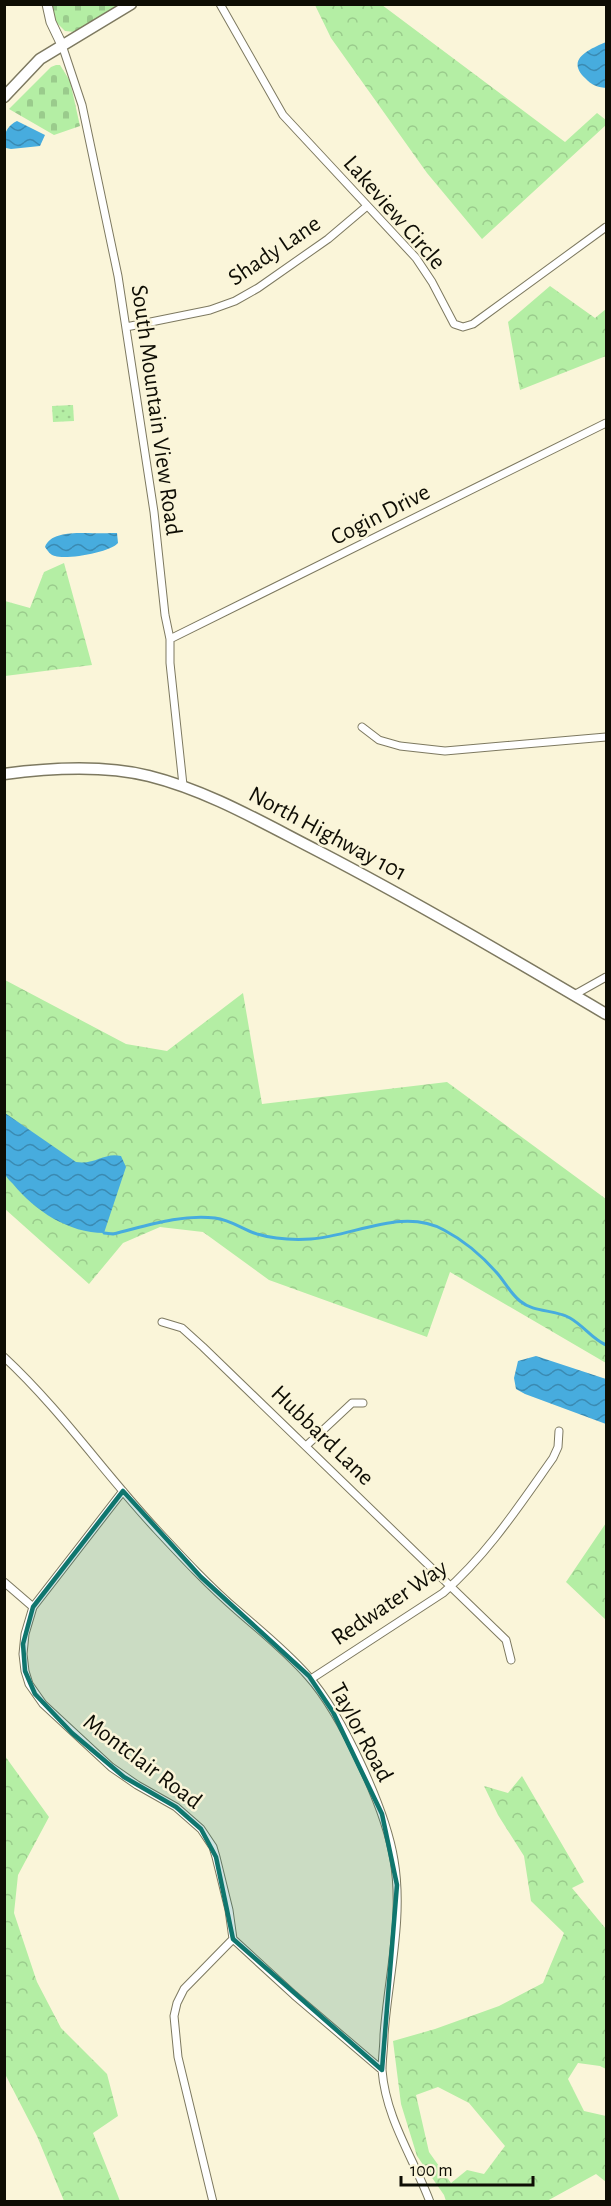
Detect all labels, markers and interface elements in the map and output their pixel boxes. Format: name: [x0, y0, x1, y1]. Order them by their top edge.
street label: Lakeview Circle: [339, 151, 450, 274]
street label: Shady Lane: [224, 211, 325, 290]
street label: South Mountain View Road: [127, 283, 185, 537]
street label: Cogin Drive: [327, 480, 434, 550]
street label: North Highway 101: [245, 782, 411, 886]
street label: Hubbard Lane: [266, 1381, 378, 1490]
street label: Redwater Way: [327, 1555, 452, 1650]
street label: Taylor Road: [325, 1679, 397, 1786]
street label: Montclair Road: [79, 1710, 206, 1814]
scale bar: [401, 2149, 533, 2187]
text: 100 m: [410, 2162, 453, 2180]

